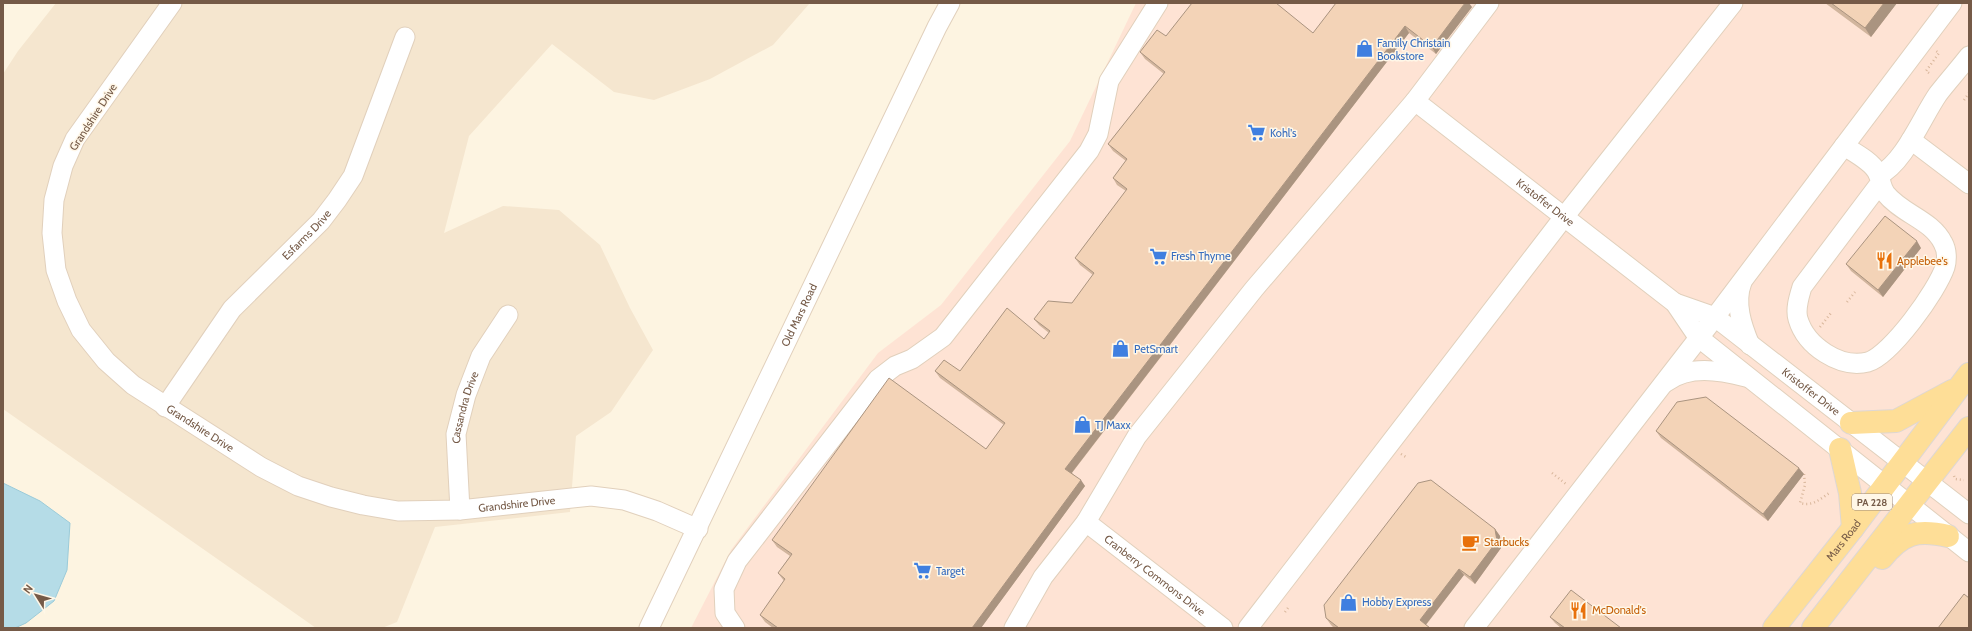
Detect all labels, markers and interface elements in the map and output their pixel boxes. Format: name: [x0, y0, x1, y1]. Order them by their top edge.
place label: Family Christain Bookstore: [1377, 36, 1451, 63]
shop icon: Family Christain Bookstore: [1354, 39, 1374, 59]
street label: Grandshire Drive: [66, 81, 120, 153]
supermarket icon: Kohl's: [1247, 123, 1267, 143]
place label: Kohl's: [1270, 126, 1297, 140]
street label: Kristoffer Drive: [1513, 175, 1577, 229]
street label: Esfarms Drive: [279, 207, 334, 263]
supermarket icon: Fresh Thyme: [1148, 246, 1168, 266]
place label: Fresh Thyme: [1171, 249, 1231, 263]
restaurant icon: Applebee's: [1874, 251, 1894, 271]
place label: Applebee's: [1897, 254, 1948, 268]
street label: Old Mars Road: [778, 281, 820, 349]
shop icon: PetSmart: [1111, 339, 1131, 359]
place label: PetSmart: [1134, 342, 1178, 356]
street label: Kristoffer Drive: [1779, 365, 1843, 419]
street label: Cassandra Drive: [449, 369, 482, 444]
street label: Grandshire Drive: [164, 401, 237, 455]
shop icon: TJ Maxx: [1072, 415, 1092, 435]
place label: TJ Maxx: [1095, 418, 1132, 432]
street label: Grandshire Drive: [477, 493, 556, 515]
road number: PA 228: [1852, 494, 1892, 510]
street label: Mars Road: [1823, 517, 1864, 564]
street label: Cranberry Commons Drive: [1101, 532, 1209, 619]
cafe icon: Starbucks: [1461, 532, 1481, 552]
place label: Starbucks: [1484, 535, 1530, 549]
supermarket icon: Target: [913, 561, 933, 581]
place label: Target: [936, 564, 965, 578]
north arrow: [16, 575, 56, 615]
text: N: [20, 582, 36, 596]
shop icon: Hobby Express: [1339, 592, 1359, 612]
place label: Hobby Express: [1362, 595, 1432, 609]
restaurant icon: McDonald's: [1569, 600, 1589, 620]
place label: McDonald's: [1592, 603, 1647, 617]

